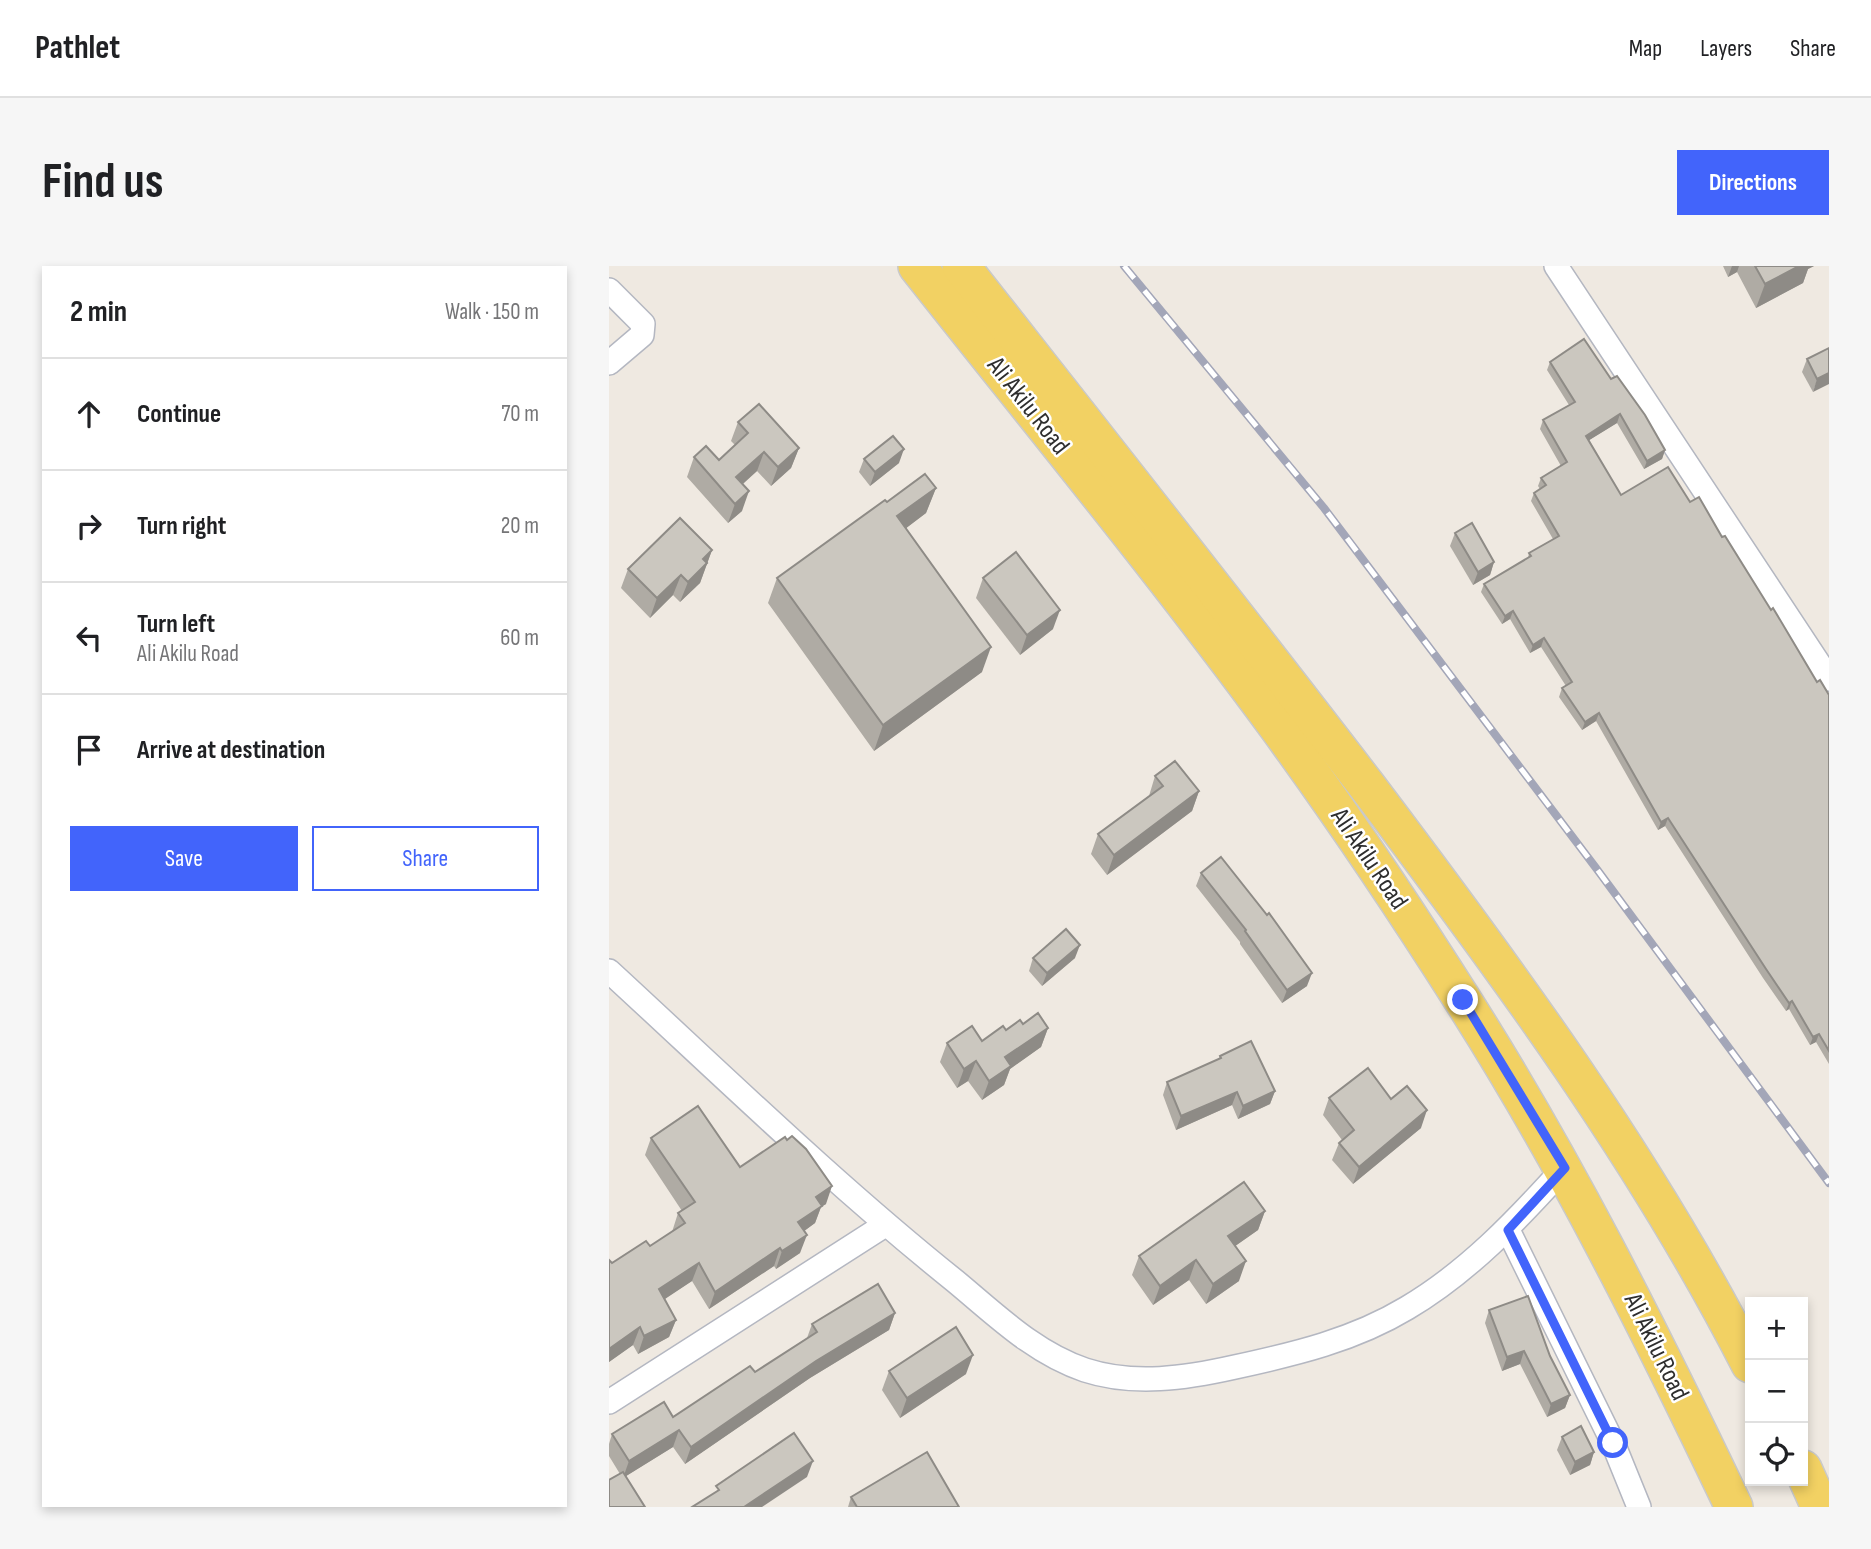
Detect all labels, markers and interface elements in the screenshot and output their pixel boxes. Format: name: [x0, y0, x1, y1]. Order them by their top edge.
text: Pathlet: [35, 28, 120, 68]
text: Map: [1629, 34, 1662, 63]
text: Layers: [1700, 34, 1752, 63]
text: Share: [1790, 34, 1836, 63]
button: Directions: [1677, 150, 1829, 215]
text: Find us: [42, 153, 164, 212]
text: 2 min: [70, 294, 127, 330]
text: Walk · 150 m: [445, 298, 539, 326]
street label: Ali Akilu Road: [980, 350, 1076, 461]
icon: ahead: [70, 395, 108, 433]
text: Continue: [137, 399, 221, 430]
text: 70 m: [501, 400, 539, 428]
icon: right: [70, 507, 108, 545]
text: Turn right: [137, 511, 226, 542]
text: 20 m: [501, 512, 539, 540]
text: Turn left: [137, 609, 215, 640]
icon: left: [70, 619, 108, 657]
text: 60 m: [500, 624, 539, 652]
text: Ali Akilu Road: [137, 640, 239, 668]
icon: arrive: [70, 731, 108, 769]
text: Arrive at destination: [137, 735, 325, 766]
street label: Ali Akilu Road: [1323, 802, 1414, 915]
button: Save: [70, 826, 298, 891]
button: Share: [312, 826, 539, 891]
route end: [1447, 984, 1478, 1015]
street label: Ali Akilu Road: [1616, 1288, 1695, 1406]
map controls: [1745, 1297, 1808, 1486]
button: +: [1745, 1297, 1808, 1360]
button: −: [1745, 1360, 1808, 1423]
button: locate: [1745, 1423, 1808, 1486]
route start: [1597, 1427, 1628, 1458]

